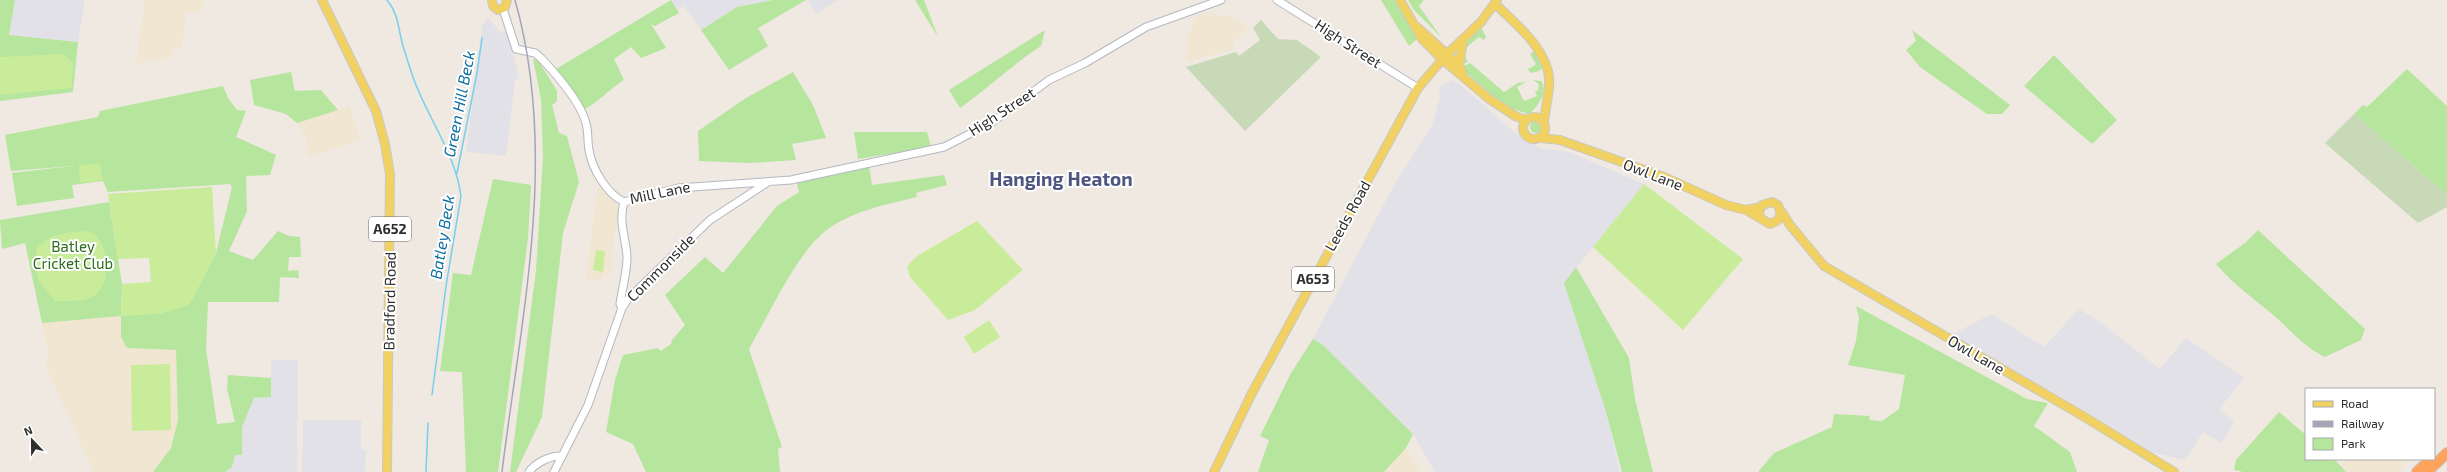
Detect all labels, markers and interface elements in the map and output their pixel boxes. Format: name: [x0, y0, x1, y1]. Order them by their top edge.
street label: High Street: [1312, 15, 1385, 72]
water label: Green Hill Beck: [439, 49, 478, 159]
street label: High Street: [965, 83, 1038, 139]
street label: Owl Lane: [1621, 154, 1686, 194]
district label: Hanging Heaton: [989, 167, 1133, 190]
street label: Mill Lane: [628, 177, 692, 207]
street label: Leeds Road: [1320, 177, 1374, 254]
water label: Batley Beck: [425, 193, 459, 281]
road number: A652: [369, 217, 411, 241]
street label: Commonside: [623, 230, 698, 305]
park label: Batley Cricket Club: [33, 237, 113, 272]
street label: Bradford Road: [379, 252, 399, 350]
road number: A653: [1292, 267, 1334, 291]
street label: Owl Lane: [1945, 331, 2008, 378]
legend: [2305, 388, 2435, 460]
text: Road: [2341, 396, 2369, 410]
text: Railway: [2341, 416, 2385, 430]
north arrow: [12, 420, 52, 460]
text: N: [22, 423, 34, 438]
text: Park: [2341, 436, 2366, 450]

